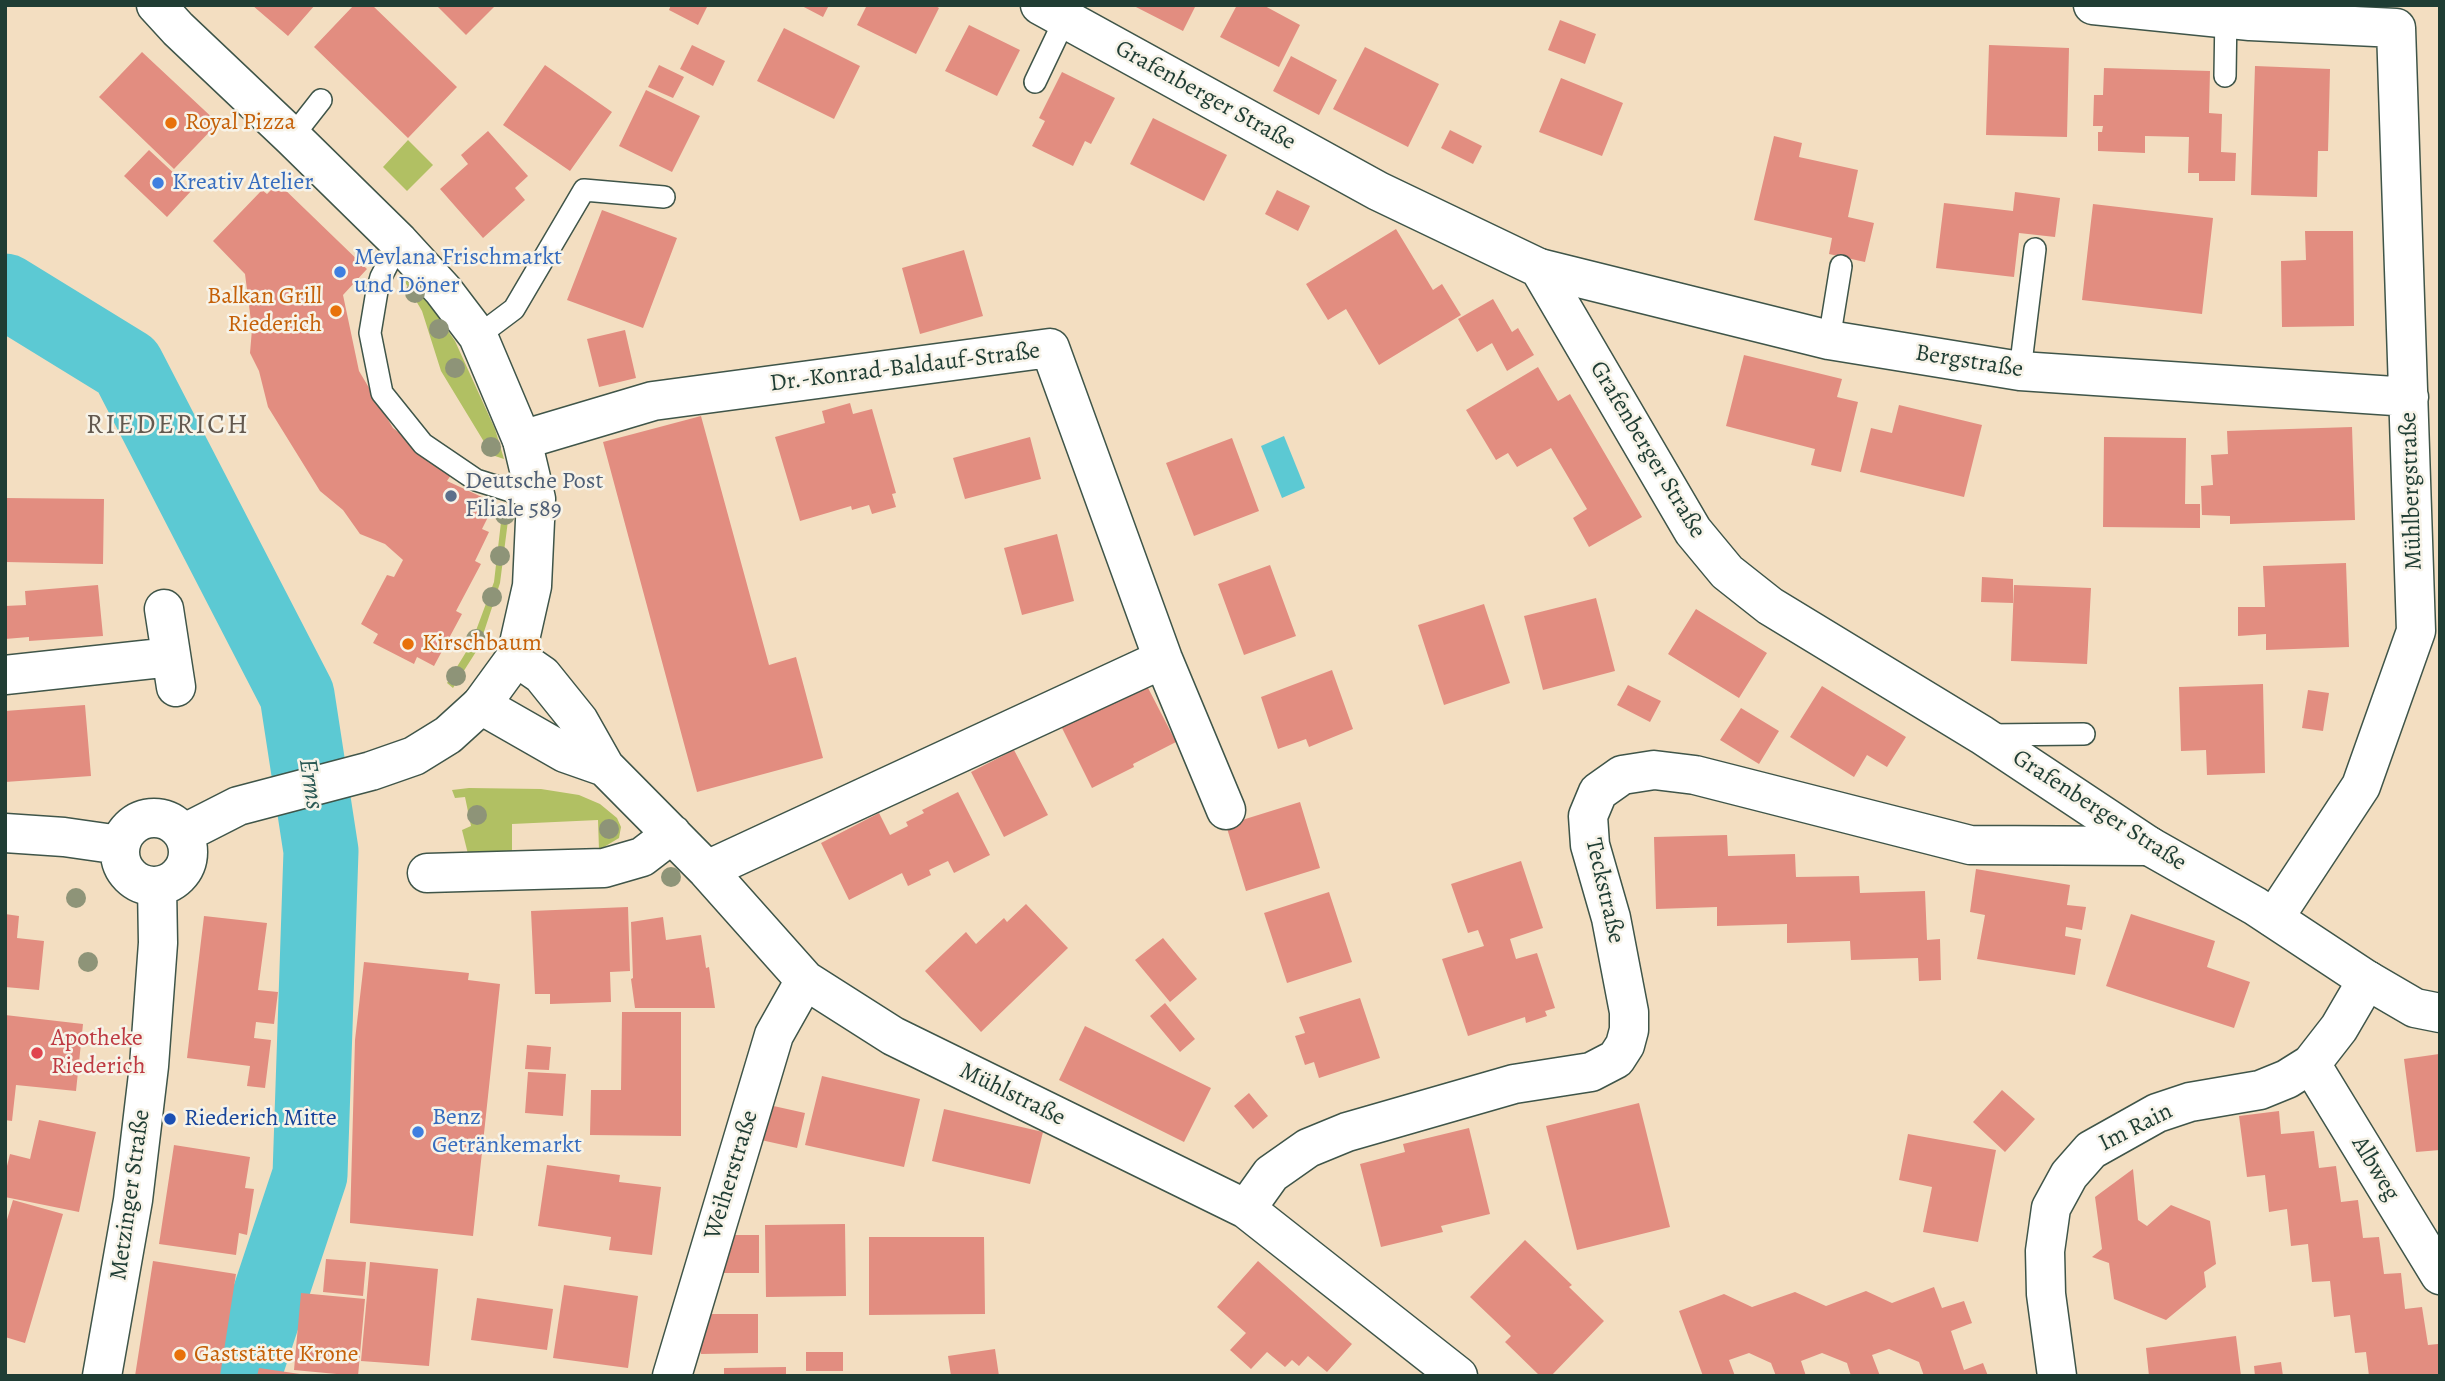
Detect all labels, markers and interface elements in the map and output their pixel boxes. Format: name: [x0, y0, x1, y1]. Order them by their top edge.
street label: Grafenberger Straße: [1110, 35, 1300, 157]
place label: Royal Pizza: [185, 109, 296, 137]
marker: Royal Pizza: [163, 115, 179, 131]
place label: Kreativ Atelier: [172, 169, 313, 197]
marker: Kreativ Atelier: [150, 175, 166, 191]
place label: Mevlana Frischmarkt und Döner: [354, 244, 562, 300]
marker: Mevlana Frischmarkt und Döner: [332, 264, 348, 280]
place label: Balkan Grill Riederich: [207, 283, 322, 339]
marker: Balkan Grill Riederich: [328, 303, 344, 319]
street label: Dr.-Konrad-Baldauf-Straße: [768, 337, 1042, 399]
street label: Bergstraße: [1913, 339, 2025, 385]
street label: Grafenberger Straße: [1583, 356, 1711, 544]
district label: RIEDERICH: [87, 409, 249, 443]
street label: Mühlbergstraße: [2395, 411, 2429, 571]
place label: Deutsche Post Filiale 589: [465, 468, 603, 524]
marker: Deutsche Post Filiale 589: [443, 488, 459, 504]
place label: Kirschbaum: [422, 630, 542, 658]
marker: Kirschbaum: [400, 636, 416, 652]
street label: Grafenberger Straße: [2007, 744, 2191, 878]
water label: Erms: [291, 756, 329, 812]
street label: Teckstraße: [1578, 836, 1630, 946]
place label: Apotheke Riederich: [51, 1025, 146, 1081]
marker: Apotheke Riederich: [29, 1045, 45, 1061]
street label: Mühlstraße: [954, 1057, 1070, 1133]
street label: Im Rain: [2095, 1097, 2177, 1159]
place label: Benz Getränkemarkt: [432, 1104, 582, 1160]
place label: Riederich Mitte: [184, 1105, 337, 1133]
street label: Weiherstraße: [699, 1107, 765, 1243]
street label: Metzinger Straße: [105, 1108, 157, 1282]
marker: Riederich Mitte: [162, 1111, 178, 1127]
marker: Benz Getränkemarkt: [410, 1124, 426, 1140]
street label: Albweg: [2345, 1131, 2405, 1207]
place label: Gaststätte Krone: [194, 1341, 358, 1369]
marker: Gaststätte Krone: [172, 1347, 188, 1363]

